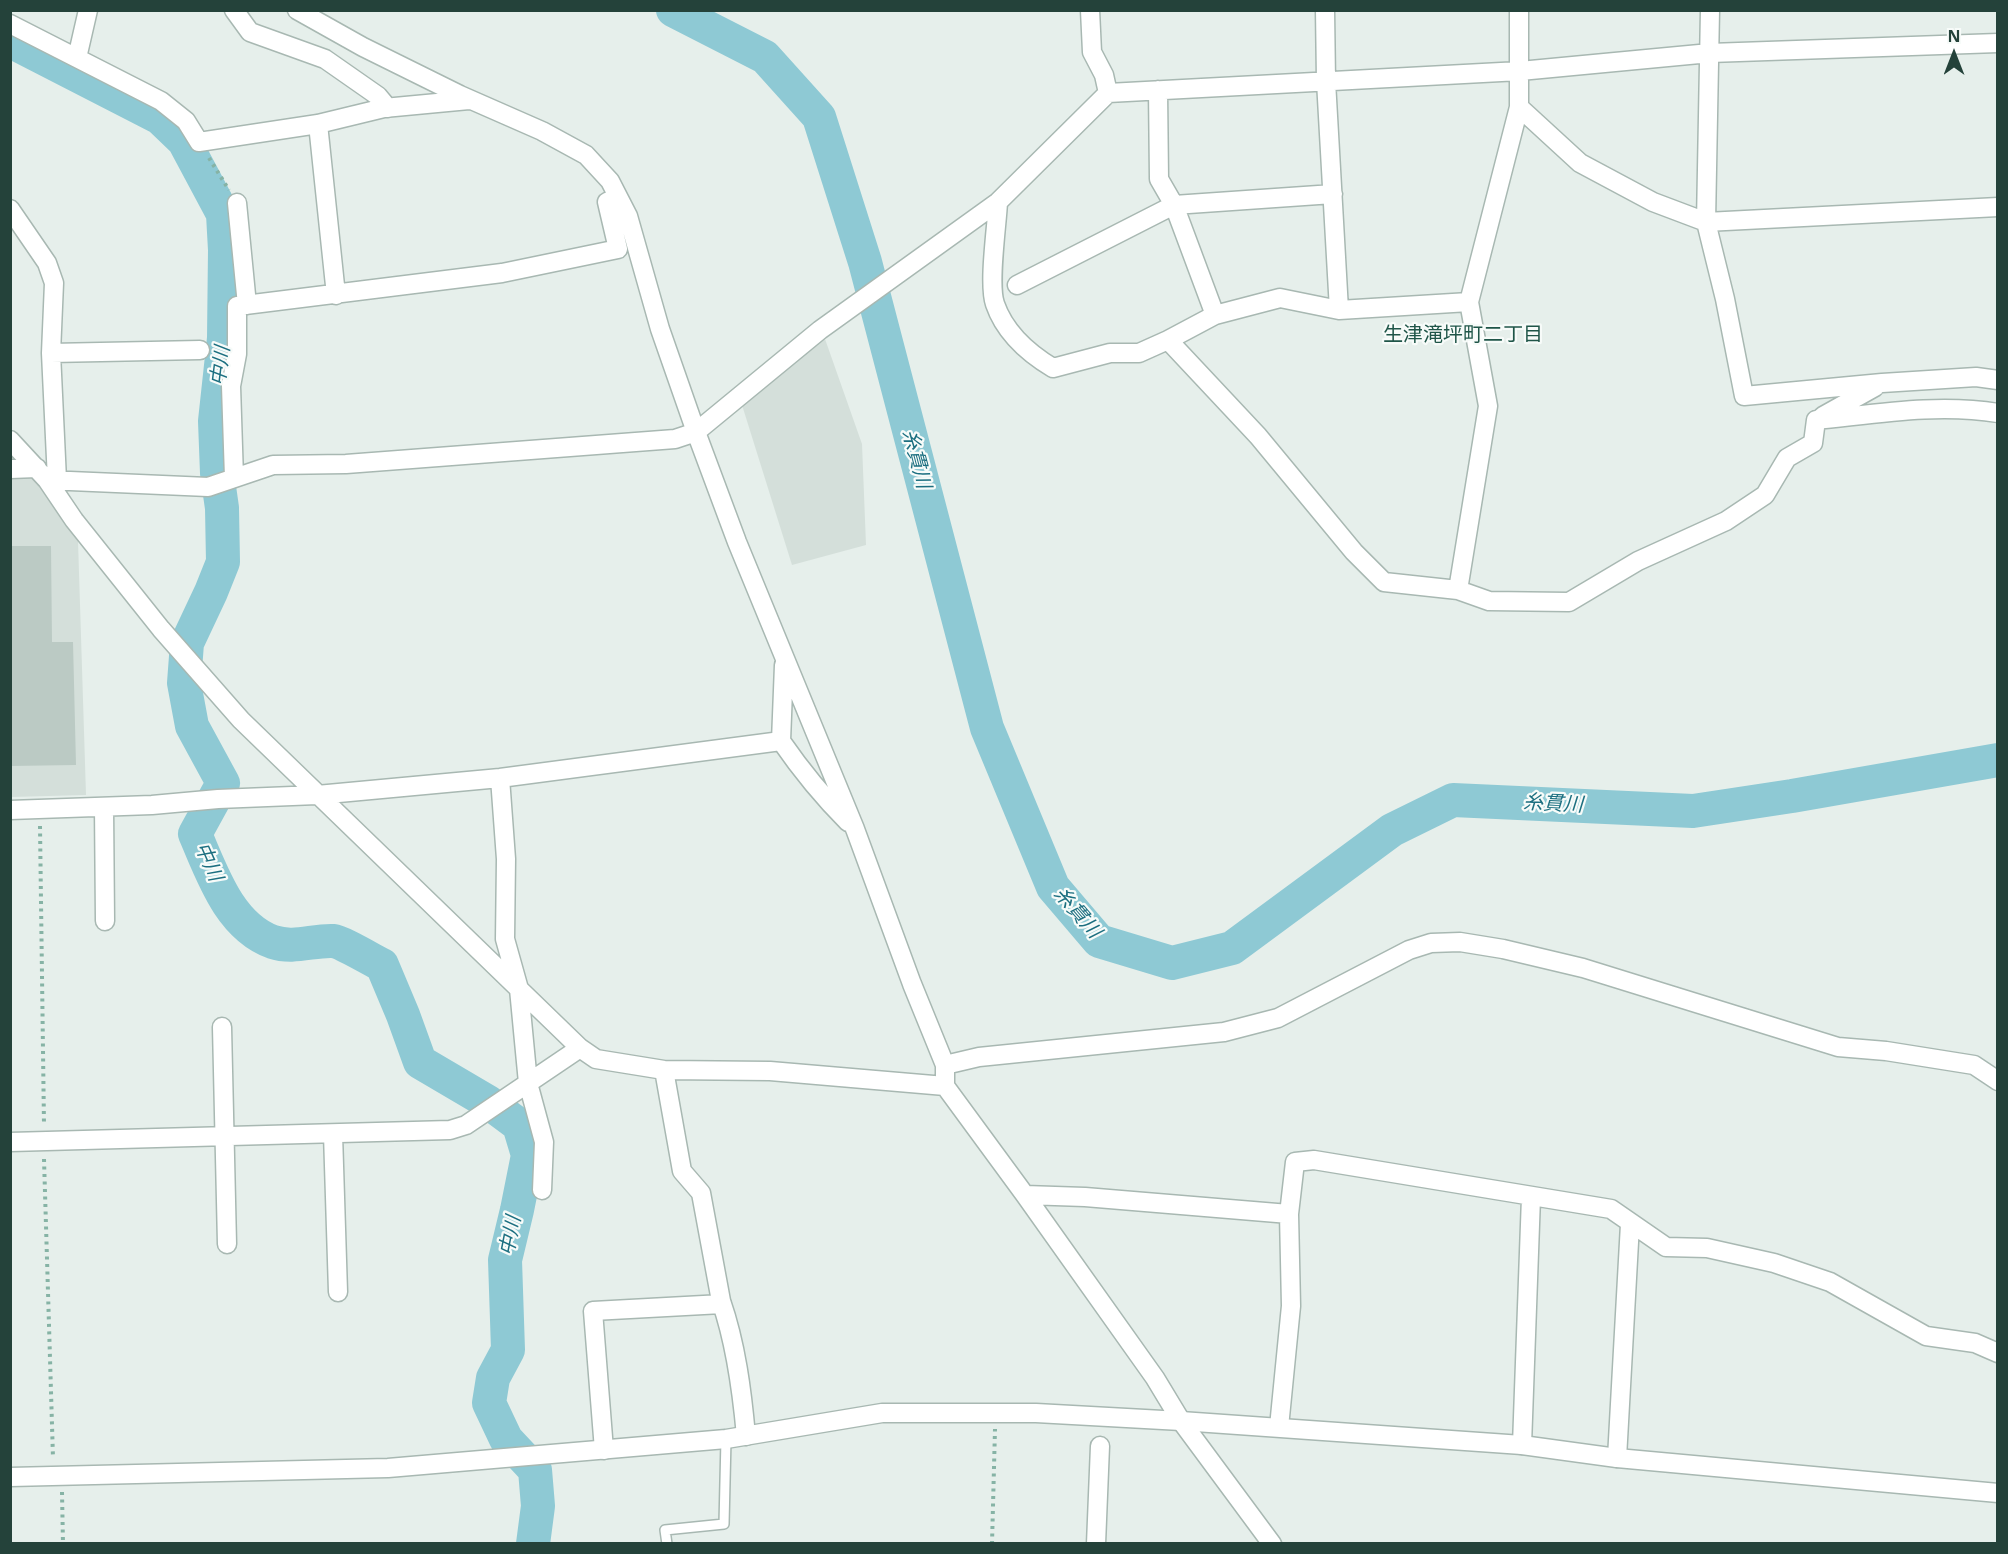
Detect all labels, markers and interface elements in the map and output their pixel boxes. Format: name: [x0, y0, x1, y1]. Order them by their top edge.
north arrow: [1924, 24, 1984, 84]
text: N: [1947, 25, 1961, 47]
district label: 生津滝坪町二丁目: [1383, 323, 1543, 347]
water label: 中川: [207, 345, 235, 387]
water label: 糸貫川: [897, 427, 935, 491]
water label: 糸貫川: [1522, 790, 1584, 818]
water label: 中川: [189, 839, 227, 885]
water label: 糸貫川: [1048, 882, 1106, 944]
water label: 中川: [495, 1214, 527, 1258]

